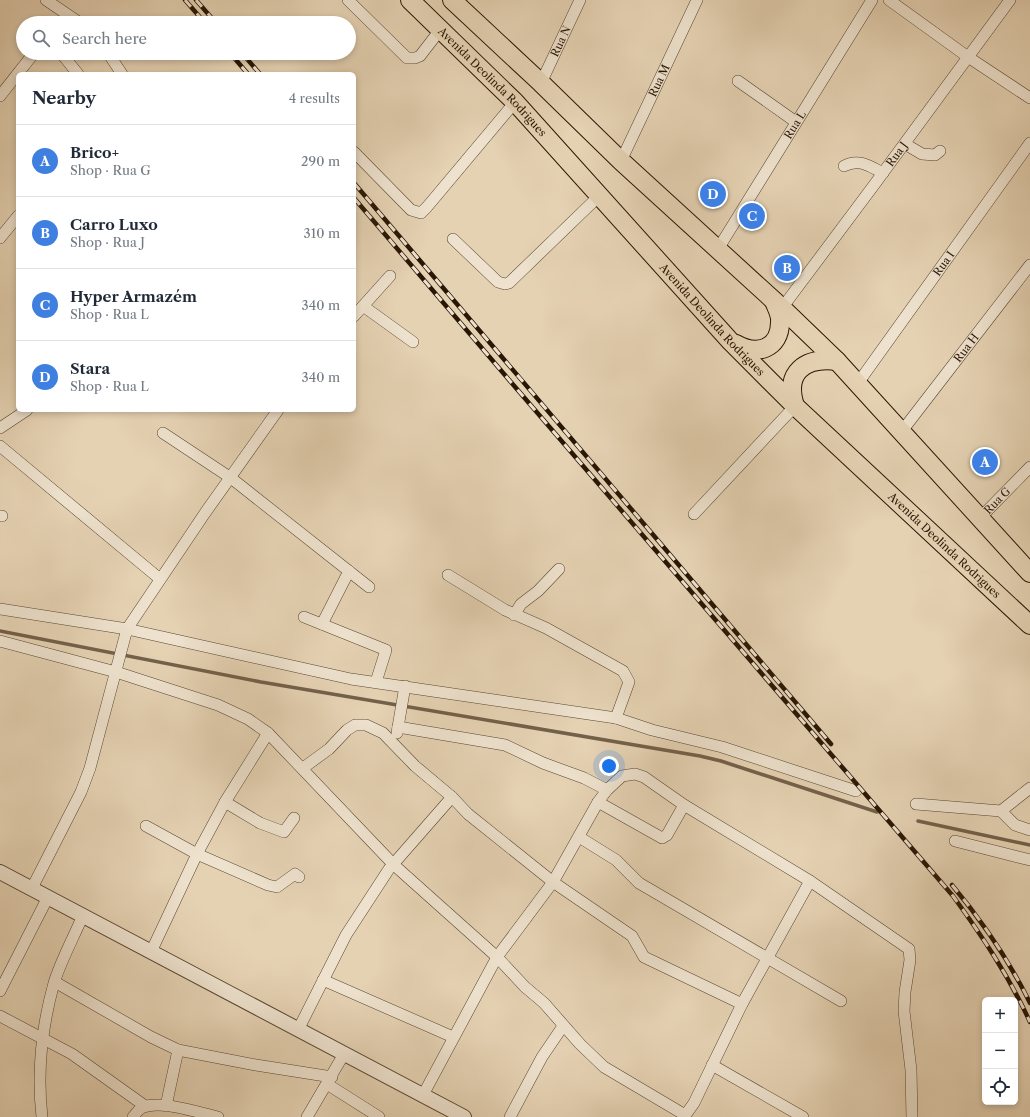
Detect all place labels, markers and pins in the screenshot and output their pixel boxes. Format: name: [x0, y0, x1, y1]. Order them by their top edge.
pin: D: [700, 179, 726, 209]
pin: C: [739, 201, 765, 231]
pin: B: [774, 253, 800, 283]
pin: A: [972, 447, 998, 477]

